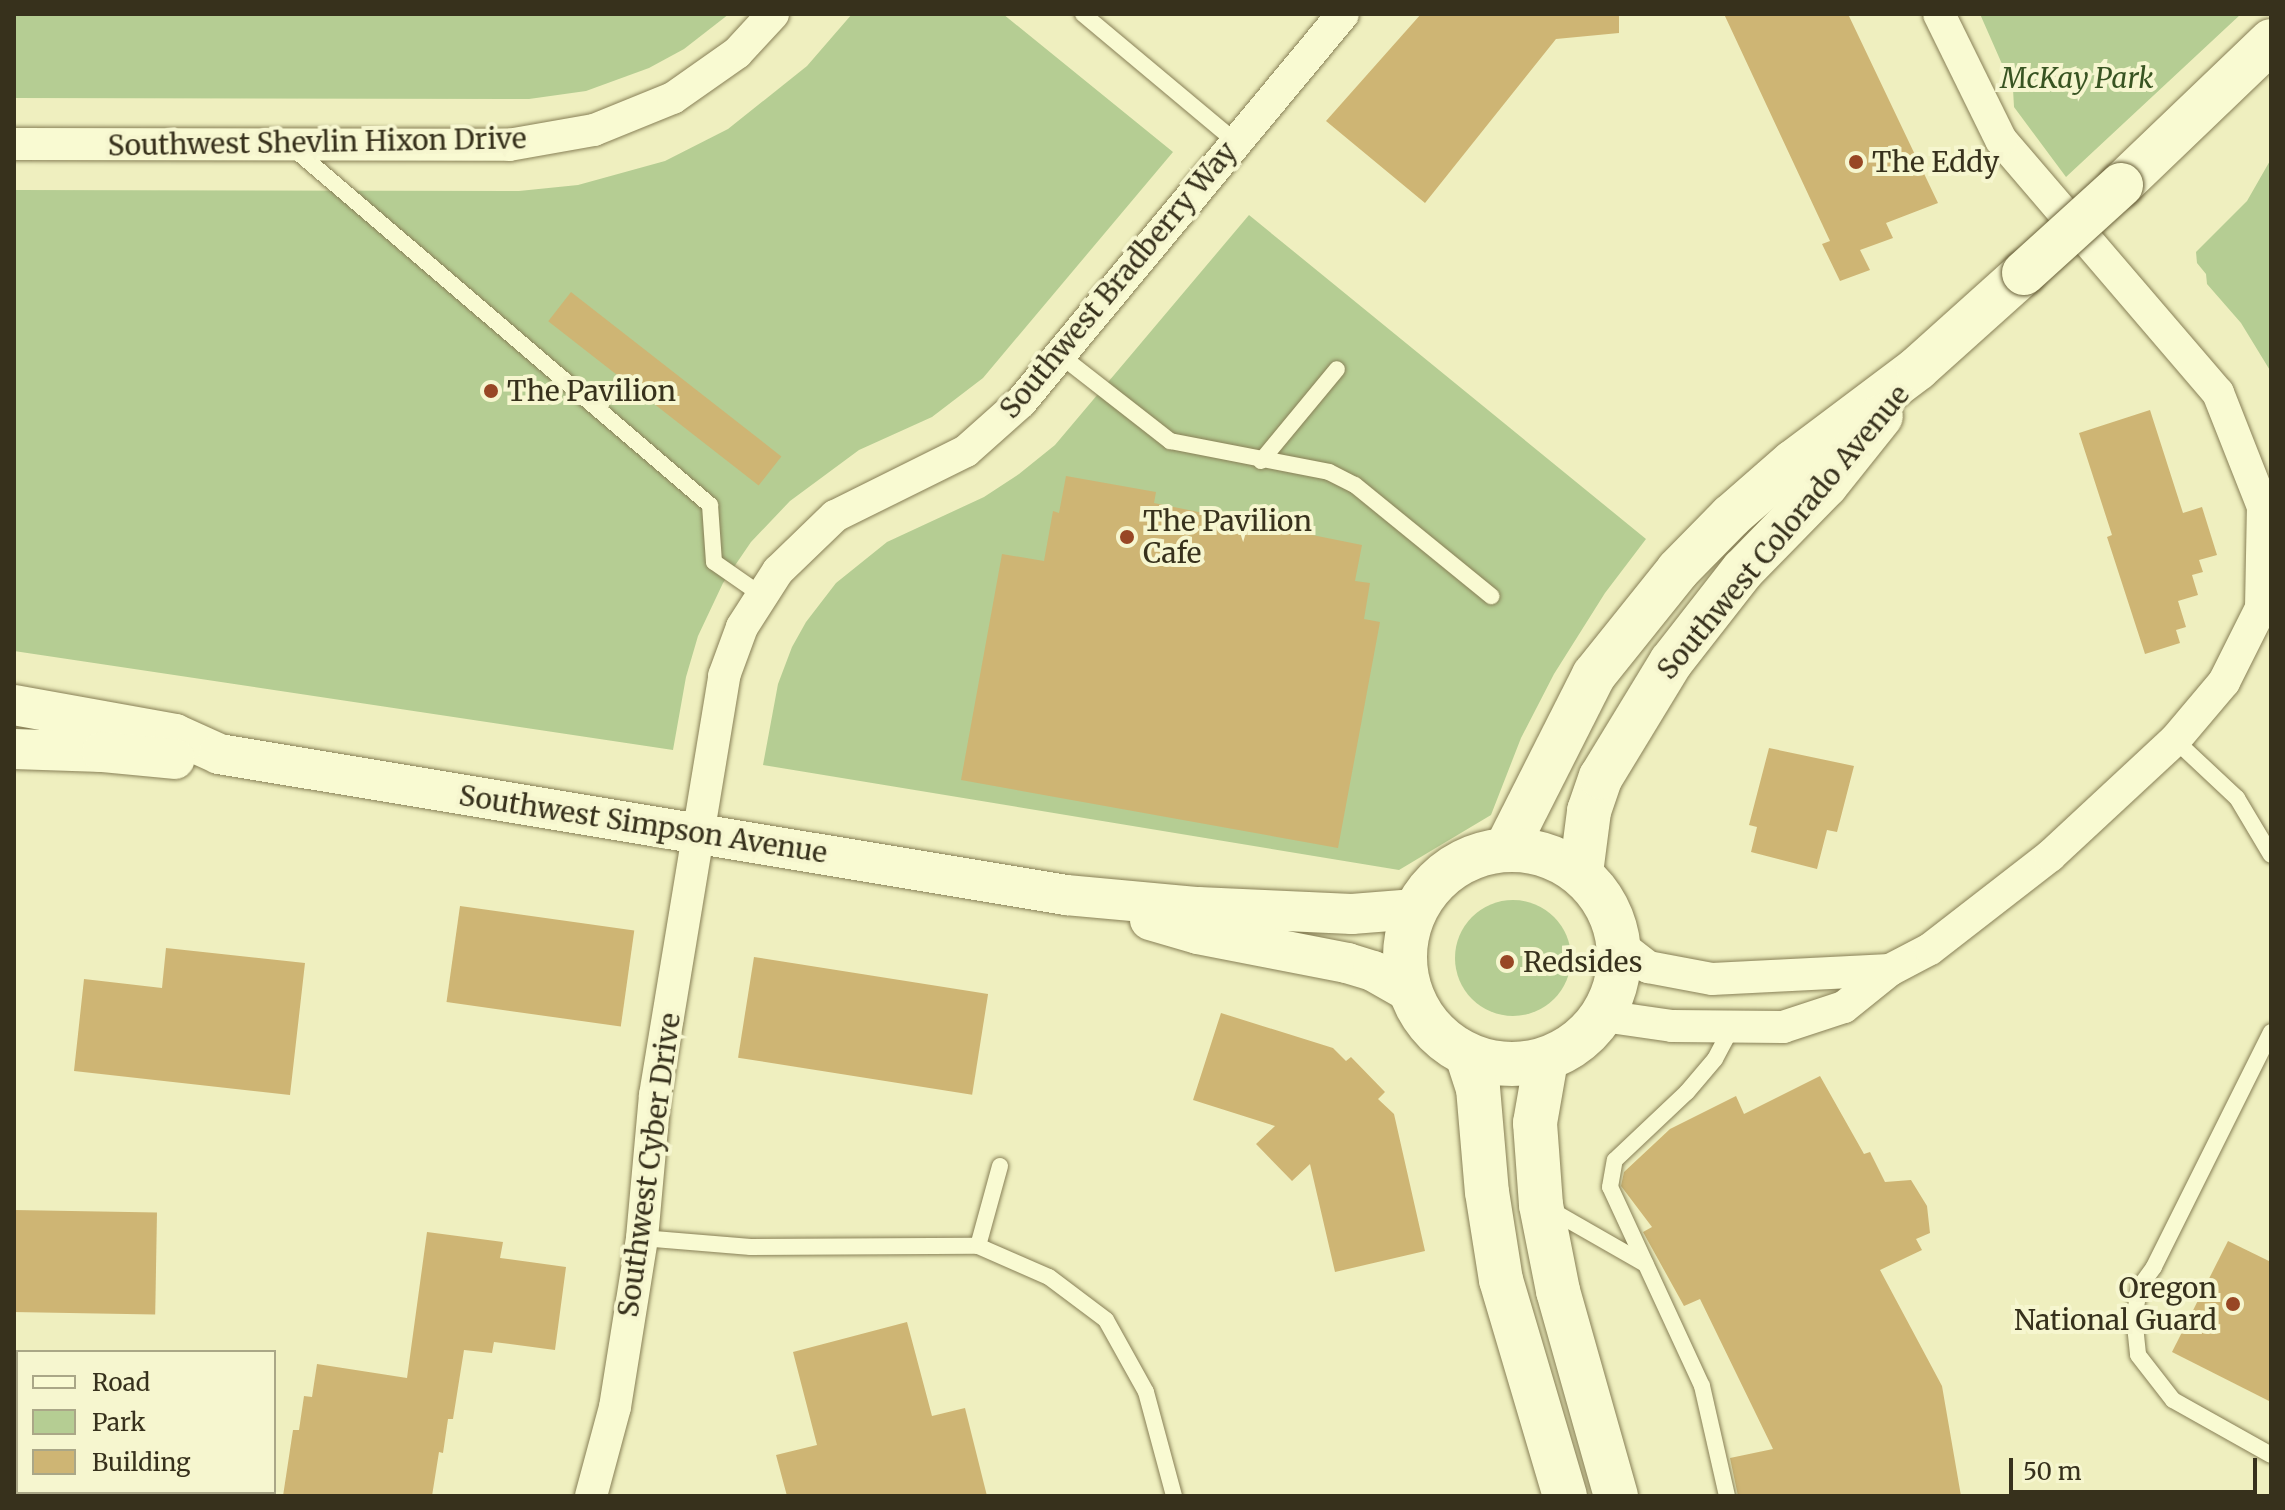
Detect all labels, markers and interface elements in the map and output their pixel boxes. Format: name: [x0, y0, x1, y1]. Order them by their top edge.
park label: McKay Park: [2001, 61, 2153, 95]
street label: Southwest Shevlin Hixon Drive: [107, 122, 527, 162]
street label: Southwest Bradberry Way: [993, 135, 1243, 425]
place label: The Eddy: [1872, 145, 1999, 179]
marker: The Eddy: [1847, 153, 1865, 171]
place label: The Pavilion: [507, 374, 676, 408]
street label: Southwest Colorado Avenue: [1650, 378, 1916, 686]
marker: The Pavilion: [482, 382, 500, 400]
place label: The Pavilion Cafe: [1143, 504, 1312, 570]
marker: The Pavilion Cafe: [1118, 528, 1136, 546]
street label: Southwest Simpson Avenue: [457, 778, 829, 870]
place label: Redsides: [1523, 945, 1642, 979]
marker: Redsides: [1498, 953, 1516, 971]
street label: Southwest Cyber Drive: [611, 1011, 687, 1319]
place label: Oregon National Guard: [2014, 1271, 2217, 1337]
marker: Oregon National Guard: [2224, 1295, 2242, 1313]
legend: [16, 1350, 276, 1494]
text: Road: [92, 1367, 150, 1398]
text: Park: [92, 1407, 145, 1438]
scale bar: [2013, 1442, 2261, 1492]
text: Building: [92, 1447, 191, 1478]
text: 50 m: [2023, 1456, 2082, 1487]

